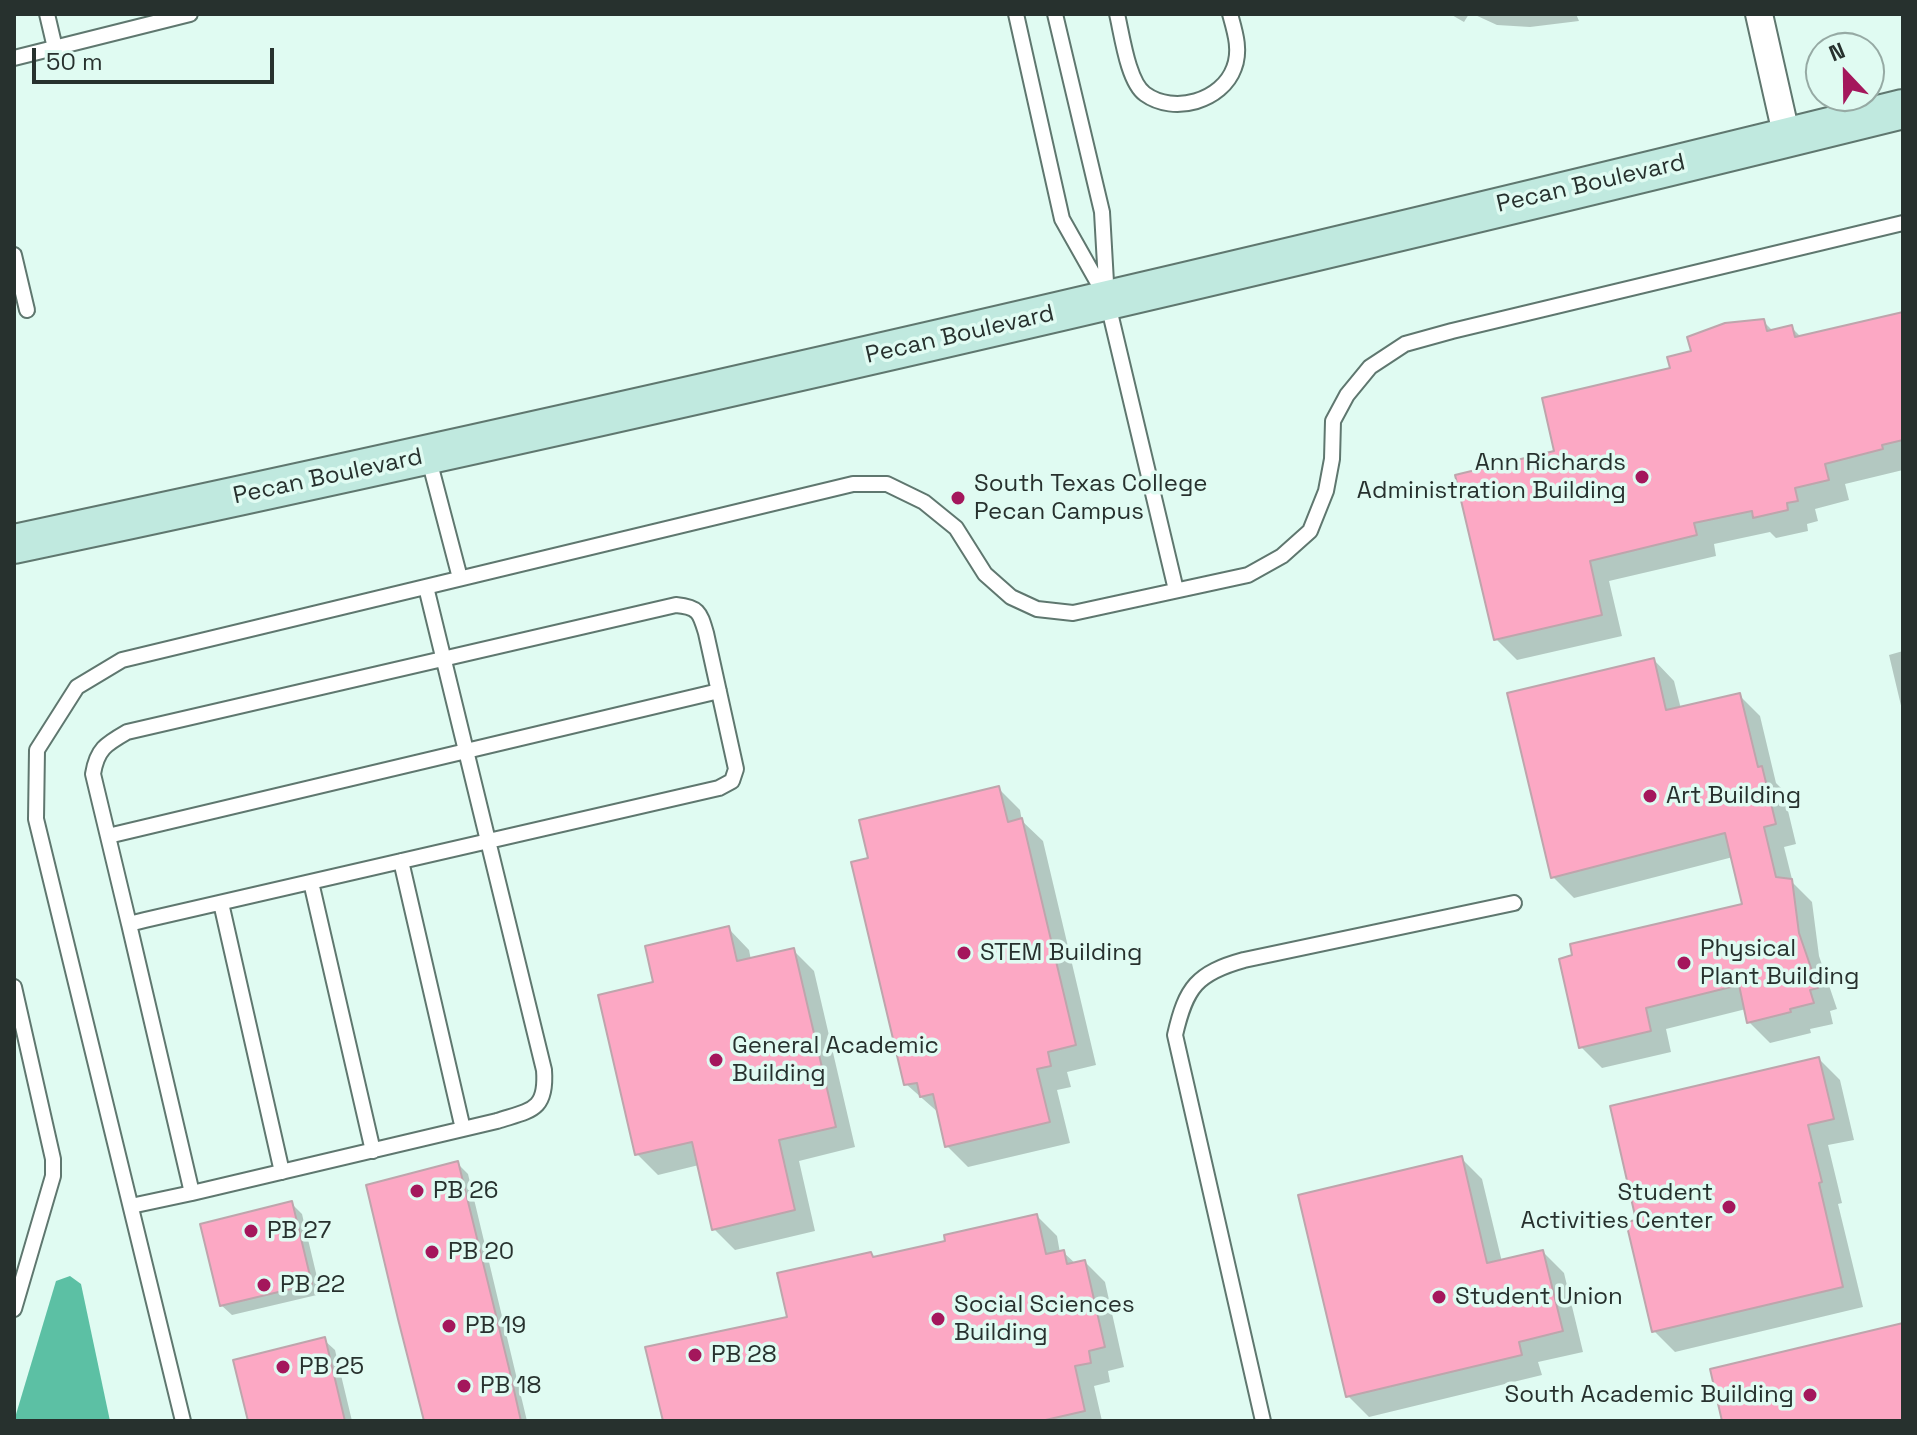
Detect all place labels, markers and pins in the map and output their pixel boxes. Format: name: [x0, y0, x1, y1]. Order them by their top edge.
place label: Ann Richards Administration Building: [1357, 449, 1626, 505]
marker: Ann Richards Administration Building: [1633, 468, 1651, 486]
place label: South Texas College Pecan Campus: [974, 470, 1208, 526]
marker: South Texas College Pecan Campus: [949, 489, 967, 507]
place label: Art Building: [1666, 782, 1801, 810]
marker: Art Building: [1641, 787, 1659, 805]
place label: Physical Plant Building: [1700, 935, 1859, 991]
place label: STEM Building: [980, 939, 1142, 967]
marker: STEM Building: [955, 944, 973, 962]
marker: Physical Plant Building: [1675, 954, 1693, 972]
place label: General Academic Building: [732, 1032, 939, 1088]
marker: General Academic Building: [707, 1051, 725, 1069]
place label: PB 26: [433, 1177, 499, 1205]
place label: Student Activities Center: [1520, 1179, 1713, 1235]
marker: PB 26: [408, 1182, 426, 1200]
marker: Student Activities Center: [1720, 1198, 1738, 1216]
place label: PB 27: [267, 1217, 331, 1245]
marker: PB 27: [242, 1222, 260, 1240]
place label: PB 20: [448, 1238, 514, 1266]
marker: PB 20: [423, 1243, 441, 1261]
place label: PB 22: [280, 1271, 345, 1299]
marker: PB 22: [255, 1276, 273, 1294]
place label: Student Union: [1455, 1283, 1623, 1311]
marker: Student Union: [1430, 1288, 1448, 1306]
place label: Social Sciences Building: [954, 1291, 1135, 1347]
marker: Social Sciences Building: [929, 1310, 947, 1328]
place label: PB 19: [465, 1312, 526, 1340]
marker: PB 19: [440, 1317, 458, 1335]
place label: PB 28: [711, 1341, 777, 1369]
marker: PB 28: [686, 1346, 704, 1364]
place label: PB 25: [299, 1353, 364, 1381]
marker: PB 25: [274, 1358, 292, 1376]
place label: PB 18: [480, 1372, 541, 1400]
marker: PB 18: [455, 1377, 473, 1395]
place label: South Academic Building: [1504, 1381, 1794, 1409]
marker: South Academic Building: [1801, 1386, 1819, 1404]

